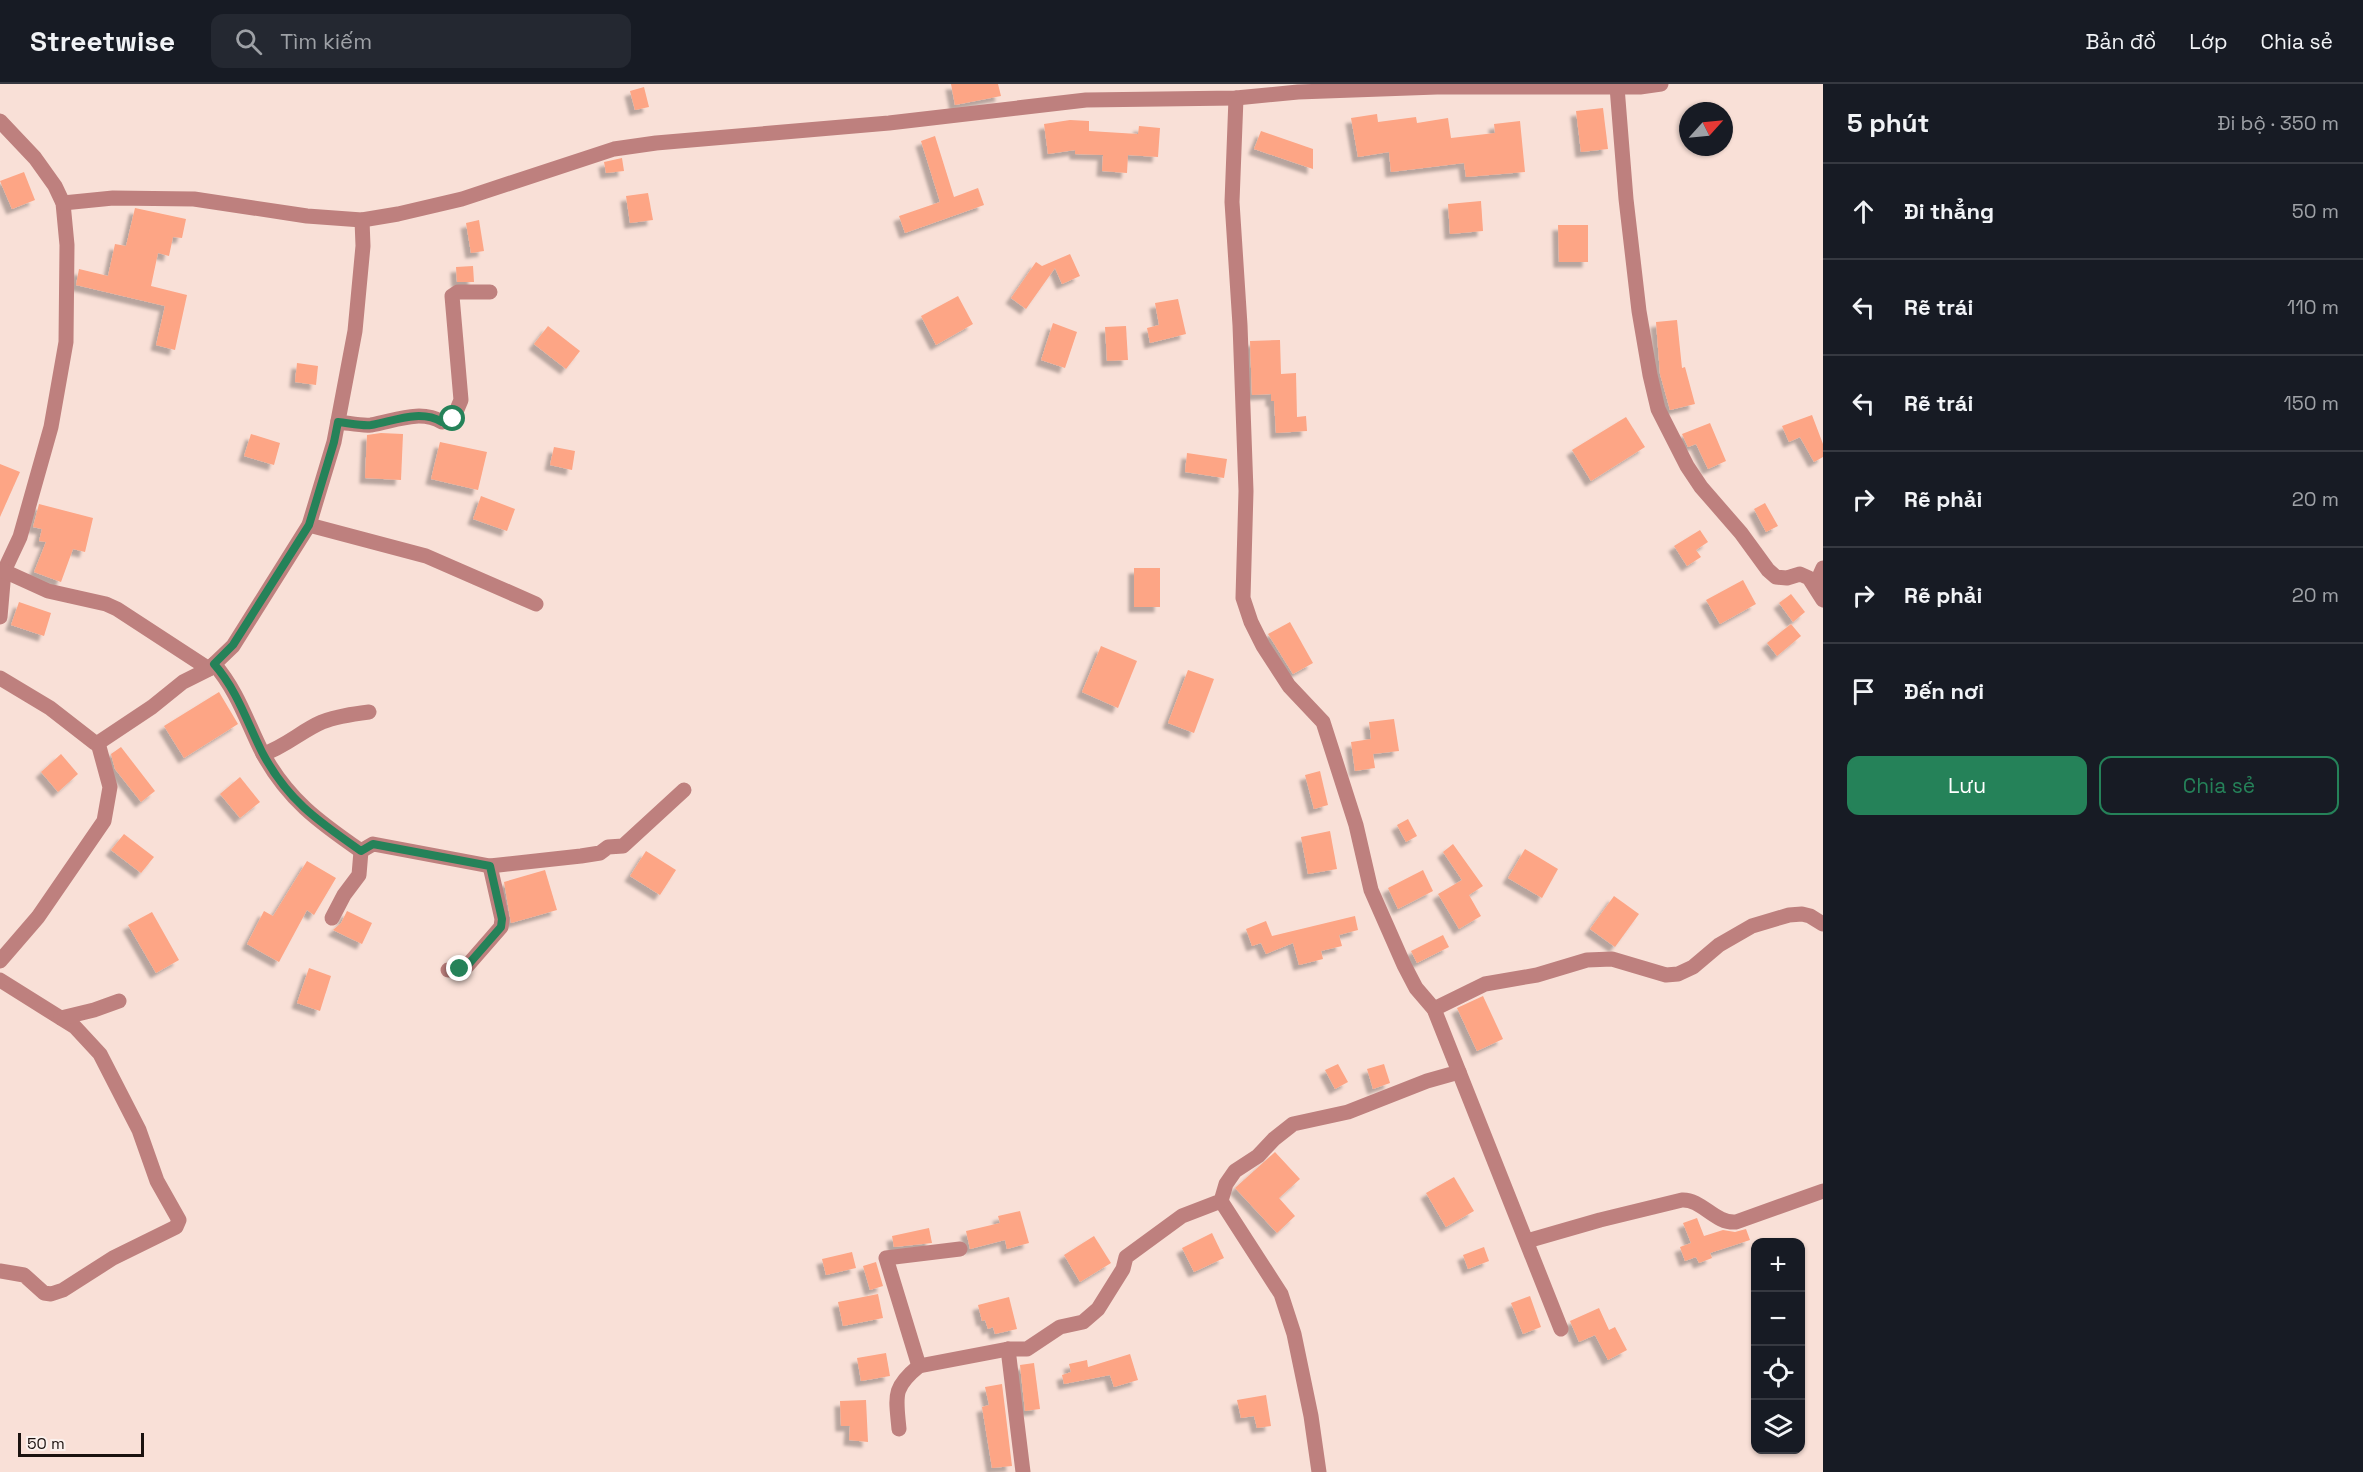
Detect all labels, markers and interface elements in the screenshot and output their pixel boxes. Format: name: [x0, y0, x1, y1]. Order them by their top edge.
search box: [211, 14, 631, 68]
text: Streetwise: [30, 23, 175, 59]
icon: search: [232, 25, 265, 58]
text: Tìm kiếm: [280, 27, 372, 55]
text: Bản đồ: [2086, 28, 2156, 55]
text: Lớp: [2189, 28, 2228, 55]
text: Chia sẻ: [2261, 28, 2333, 55]
north arrow: [1679, 102, 1733, 156]
text: 5 phút: [1847, 106, 1929, 140]
text: Đi bộ · 350 m: [2217, 110, 2339, 136]
icon: ahead: [1847, 195, 1880, 228]
text: Đi thẳng: [1904, 197, 1994, 225]
text: 50 m: [2292, 198, 2339, 224]
icon: left: [1847, 291, 1880, 324]
text: Rẽ trái: [1904, 293, 1973, 321]
text: 110 m: [2287, 294, 2339, 320]
icon: left: [1847, 387, 1880, 420]
text: Rẽ trái: [1904, 389, 1973, 417]
text: 150 m: [2284, 390, 2339, 416]
route start: [439, 405, 465, 431]
icon: right: [1847, 483, 1880, 516]
text: Rẽ phải: [1904, 485, 1982, 513]
text: 20 m: [2292, 486, 2339, 512]
icon: right: [1847, 579, 1880, 612]
text: Rẽ phải: [1904, 581, 1982, 609]
text: 20 m: [2292, 582, 2339, 608]
icon: arrive: [1847, 675, 1880, 708]
text: Đến nơi: [1904, 677, 1984, 705]
button: Lưu: [1847, 756, 2087, 815]
button: Chia sẻ: [2099, 756, 2339, 815]
route end: [446, 955, 472, 981]
map controls: [1751, 1238, 1805, 1454]
button: +: [1751, 1238, 1805, 1292]
button: −: [1751, 1292, 1805, 1346]
button: locate: [1751, 1346, 1805, 1400]
button: layers: [1751, 1400, 1805, 1454]
scale bar: [18, 1430, 144, 1458]
text: 50 m: [27, 1433, 65, 1454]

